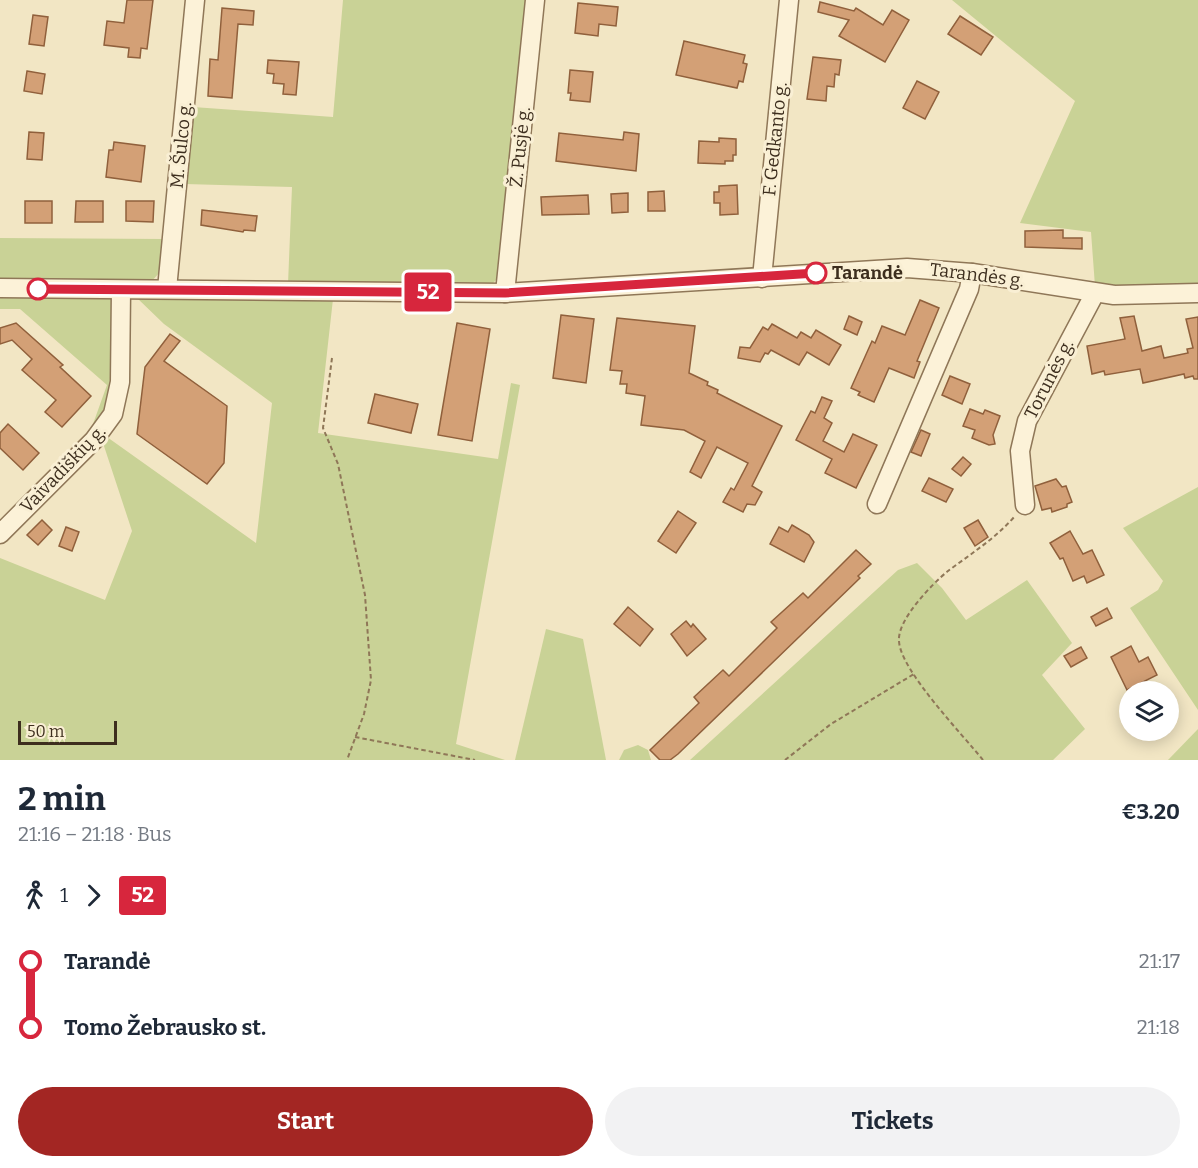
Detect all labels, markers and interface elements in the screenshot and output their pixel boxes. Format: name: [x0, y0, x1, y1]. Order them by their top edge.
street label: F. Gedkanto g.: [758, 81, 792, 197]
street label: M. Šulco g.: [166, 101, 196, 189]
street label: Ž. Pusjė g.: [505, 106, 535, 188]
street label: Tarandės g.: [929, 258, 1025, 292]
marker: Tarandė: [805, 262, 827, 284]
place label: Tarandė: [832, 262, 903, 284]
line badge: 52: [401, 272, 455, 312]
unlabelled marker: [27, 278, 49, 300]
text: 52: [416, 279, 440, 305]
street label: Torunės g.: [1020, 336, 1078, 422]
street label: Vaivadiškių g.: [16, 421, 110, 517]
map controls: [1119, 681, 1179, 741]
button: layers: [1119, 681, 1179, 741]
scale bar: [18, 718, 117, 746]
text: 50 m: [27, 722, 64, 741]
text: 2 min: [18, 779, 106, 819]
text: €3.20: [1121, 798, 1180, 825]
text: 21:16 – 21:18 · Bus: [18, 822, 172, 846]
icon: walk: [18, 879, 51, 912]
icon: forward: [77, 879, 110, 912]
text: 52: [131, 882, 154, 908]
text: 1: [60, 883, 68, 907]
text: Tarandė: [64, 948, 151, 975]
text: 21:17: [1139, 949, 1180, 973]
text: Tomo Žebrausko st.: [64, 1014, 266, 1041]
text: 21:18: [1137, 1015, 1180, 1039]
button: Start: [18, 1087, 593, 1156]
button: Tickets: [605, 1087, 1180, 1156]

